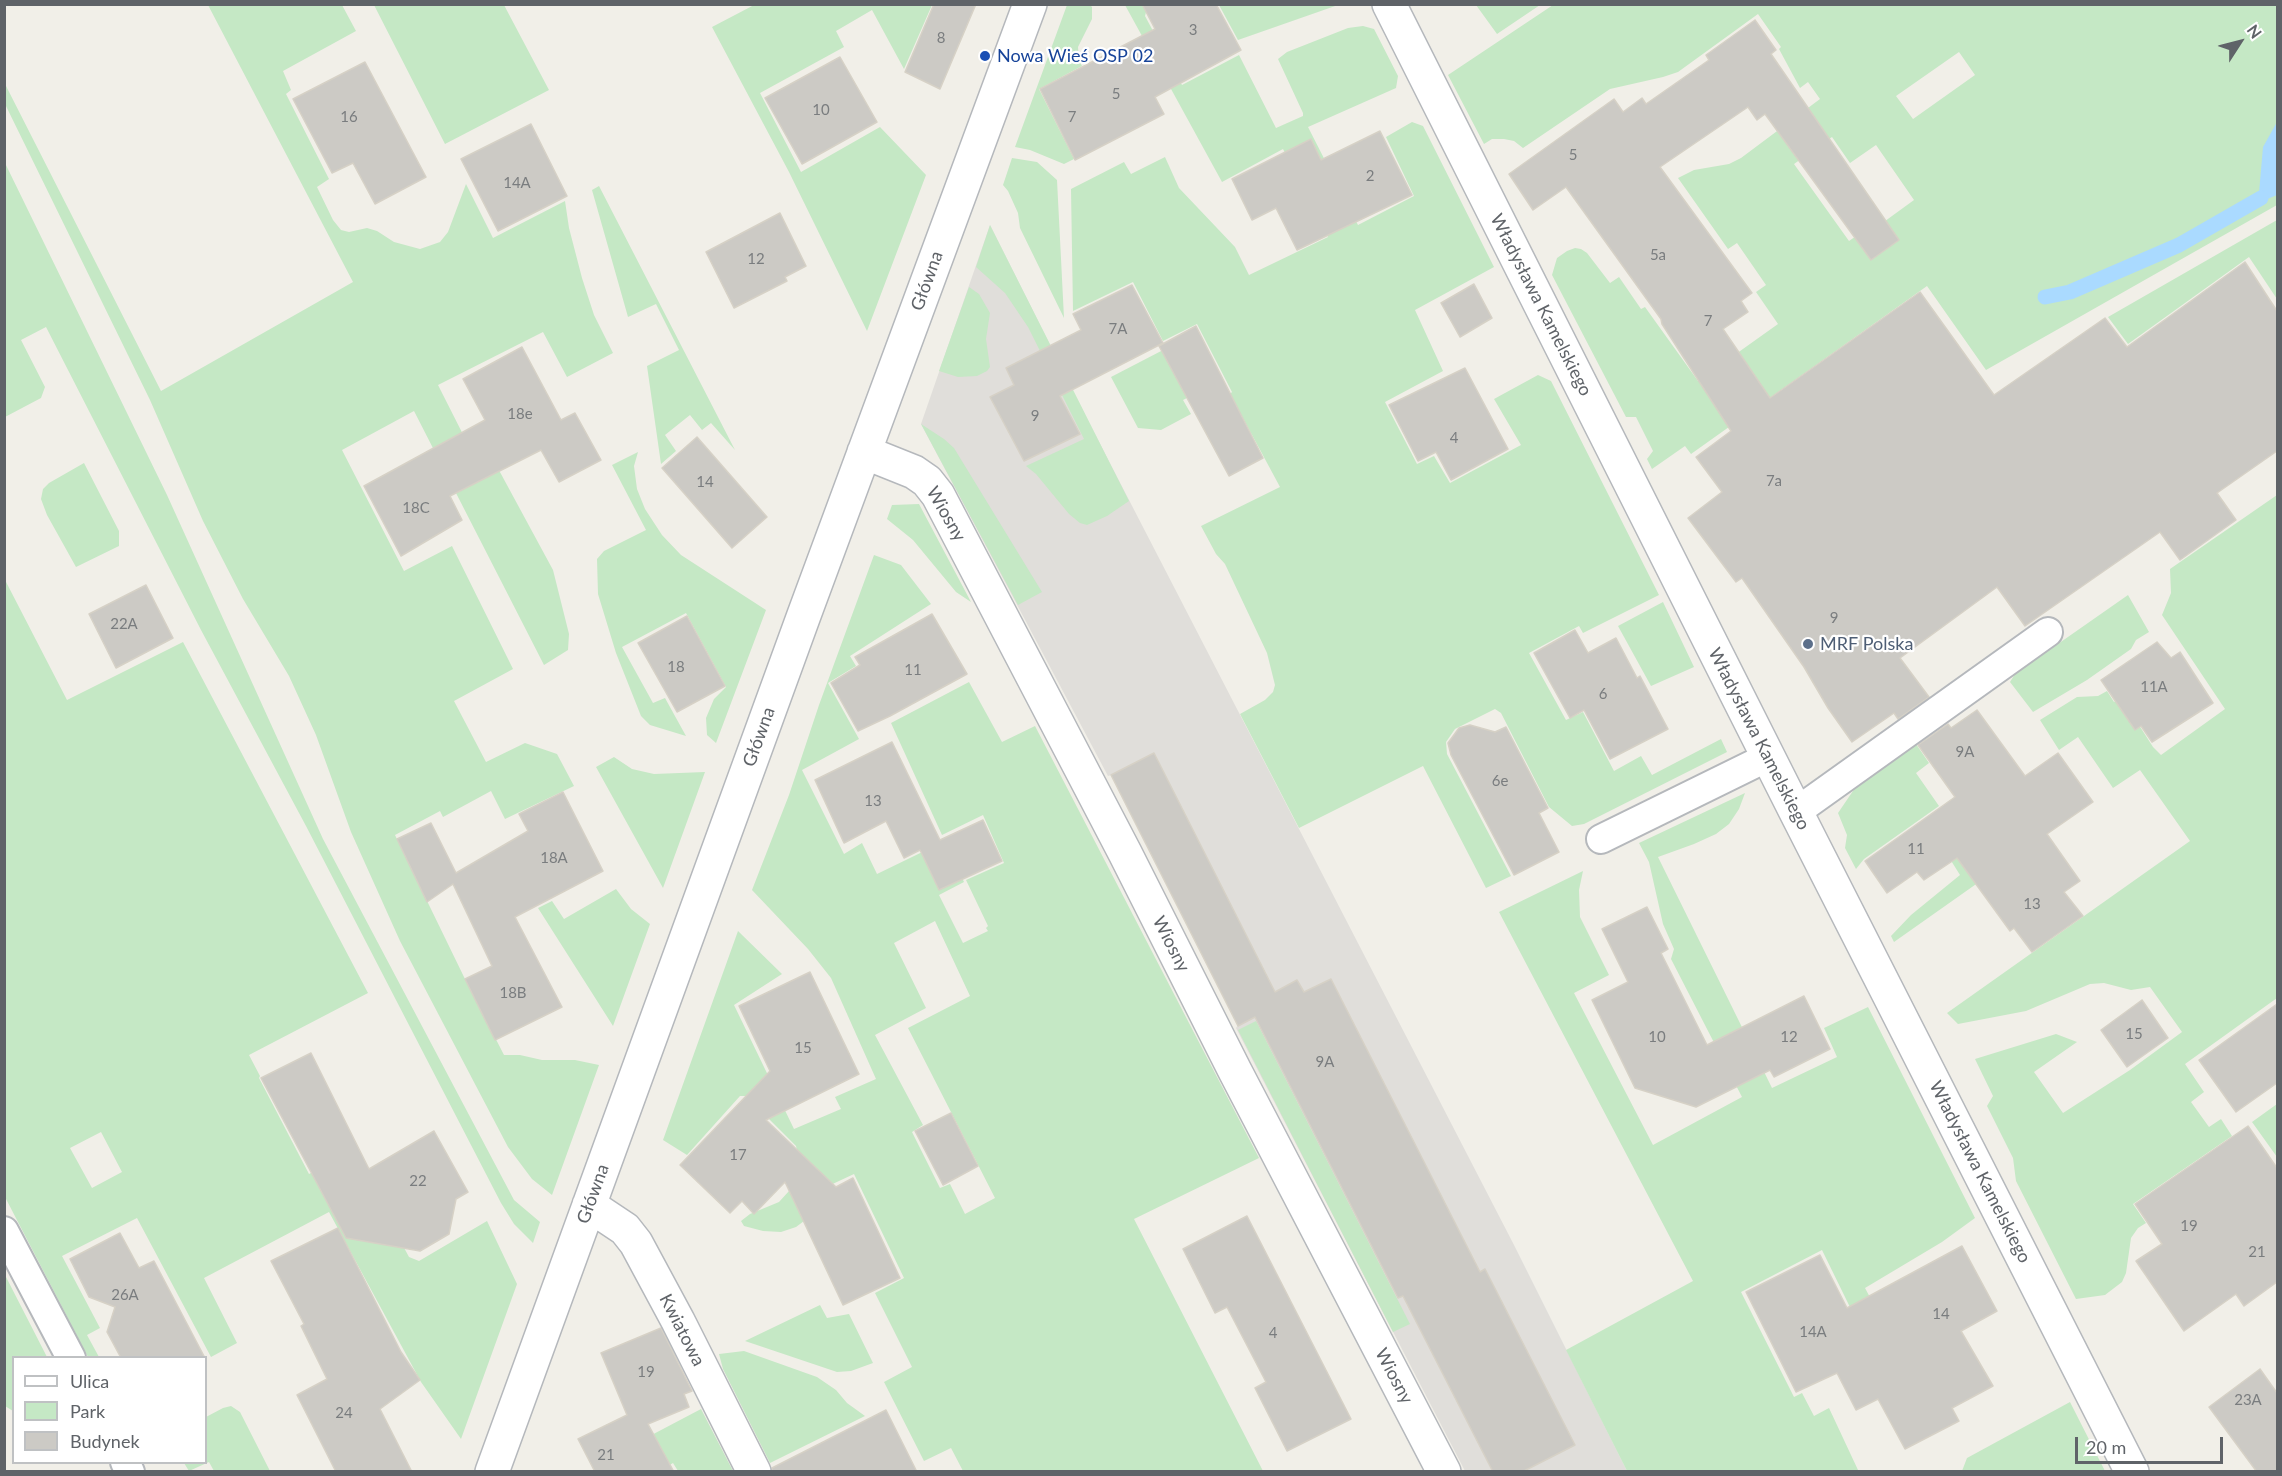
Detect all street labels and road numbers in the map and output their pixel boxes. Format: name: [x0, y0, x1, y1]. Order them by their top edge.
street label: Władysława Kamelskiego: [1486, 210, 1596, 400]
street label: Główna: [906, 248, 948, 314]
street label: Wiosny: [922, 483, 970, 545]
street label: Władysława Kamelskiego: [1704, 644, 1814, 834]
street label: Główna: [738, 704, 780, 770]
street label: Wiosny: [1148, 912, 1194, 976]
street label: Władysława Kamelskiego: [1925, 1077, 2035, 1267]
street label: Główna: [572, 1161, 614, 1227]
street label: Kwiatowa: [655, 1290, 709, 1370]
street label: Wiosny: [1370, 1344, 1418, 1408]

